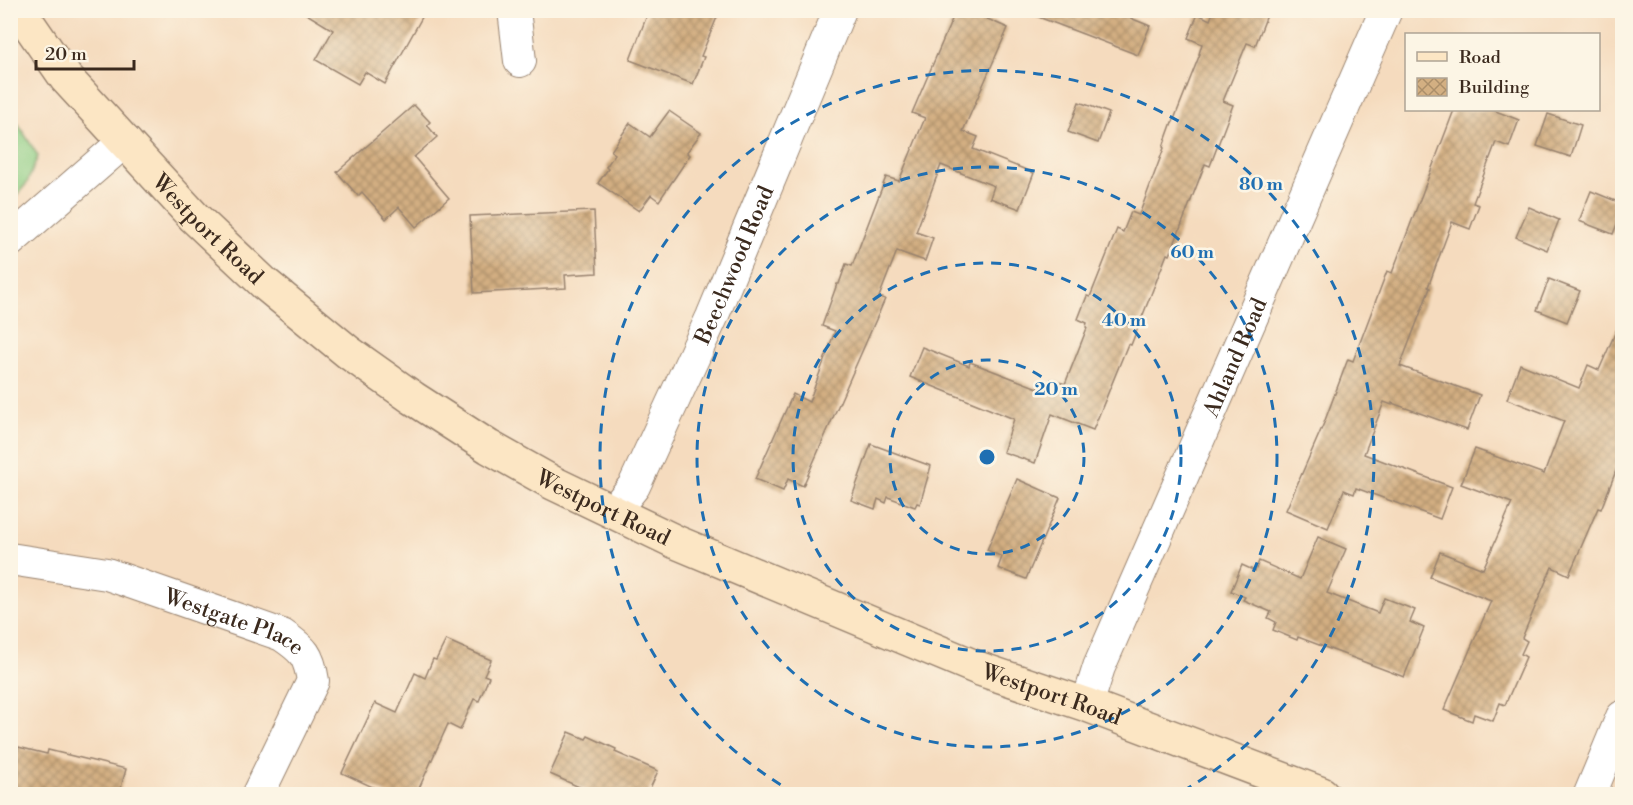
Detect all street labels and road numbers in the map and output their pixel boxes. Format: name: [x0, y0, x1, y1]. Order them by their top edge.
street label: Westport Road: [145, 168, 269, 291]
street label: Beechwood Road: [689, 182, 780, 350]
street label: Ahland Road: [1198, 294, 1274, 422]
street label: Westport Road: [530, 464, 675, 552]
street label: Westgate Place: [159, 583, 309, 661]
street label: Westport Road: [977, 658, 1126, 732]

